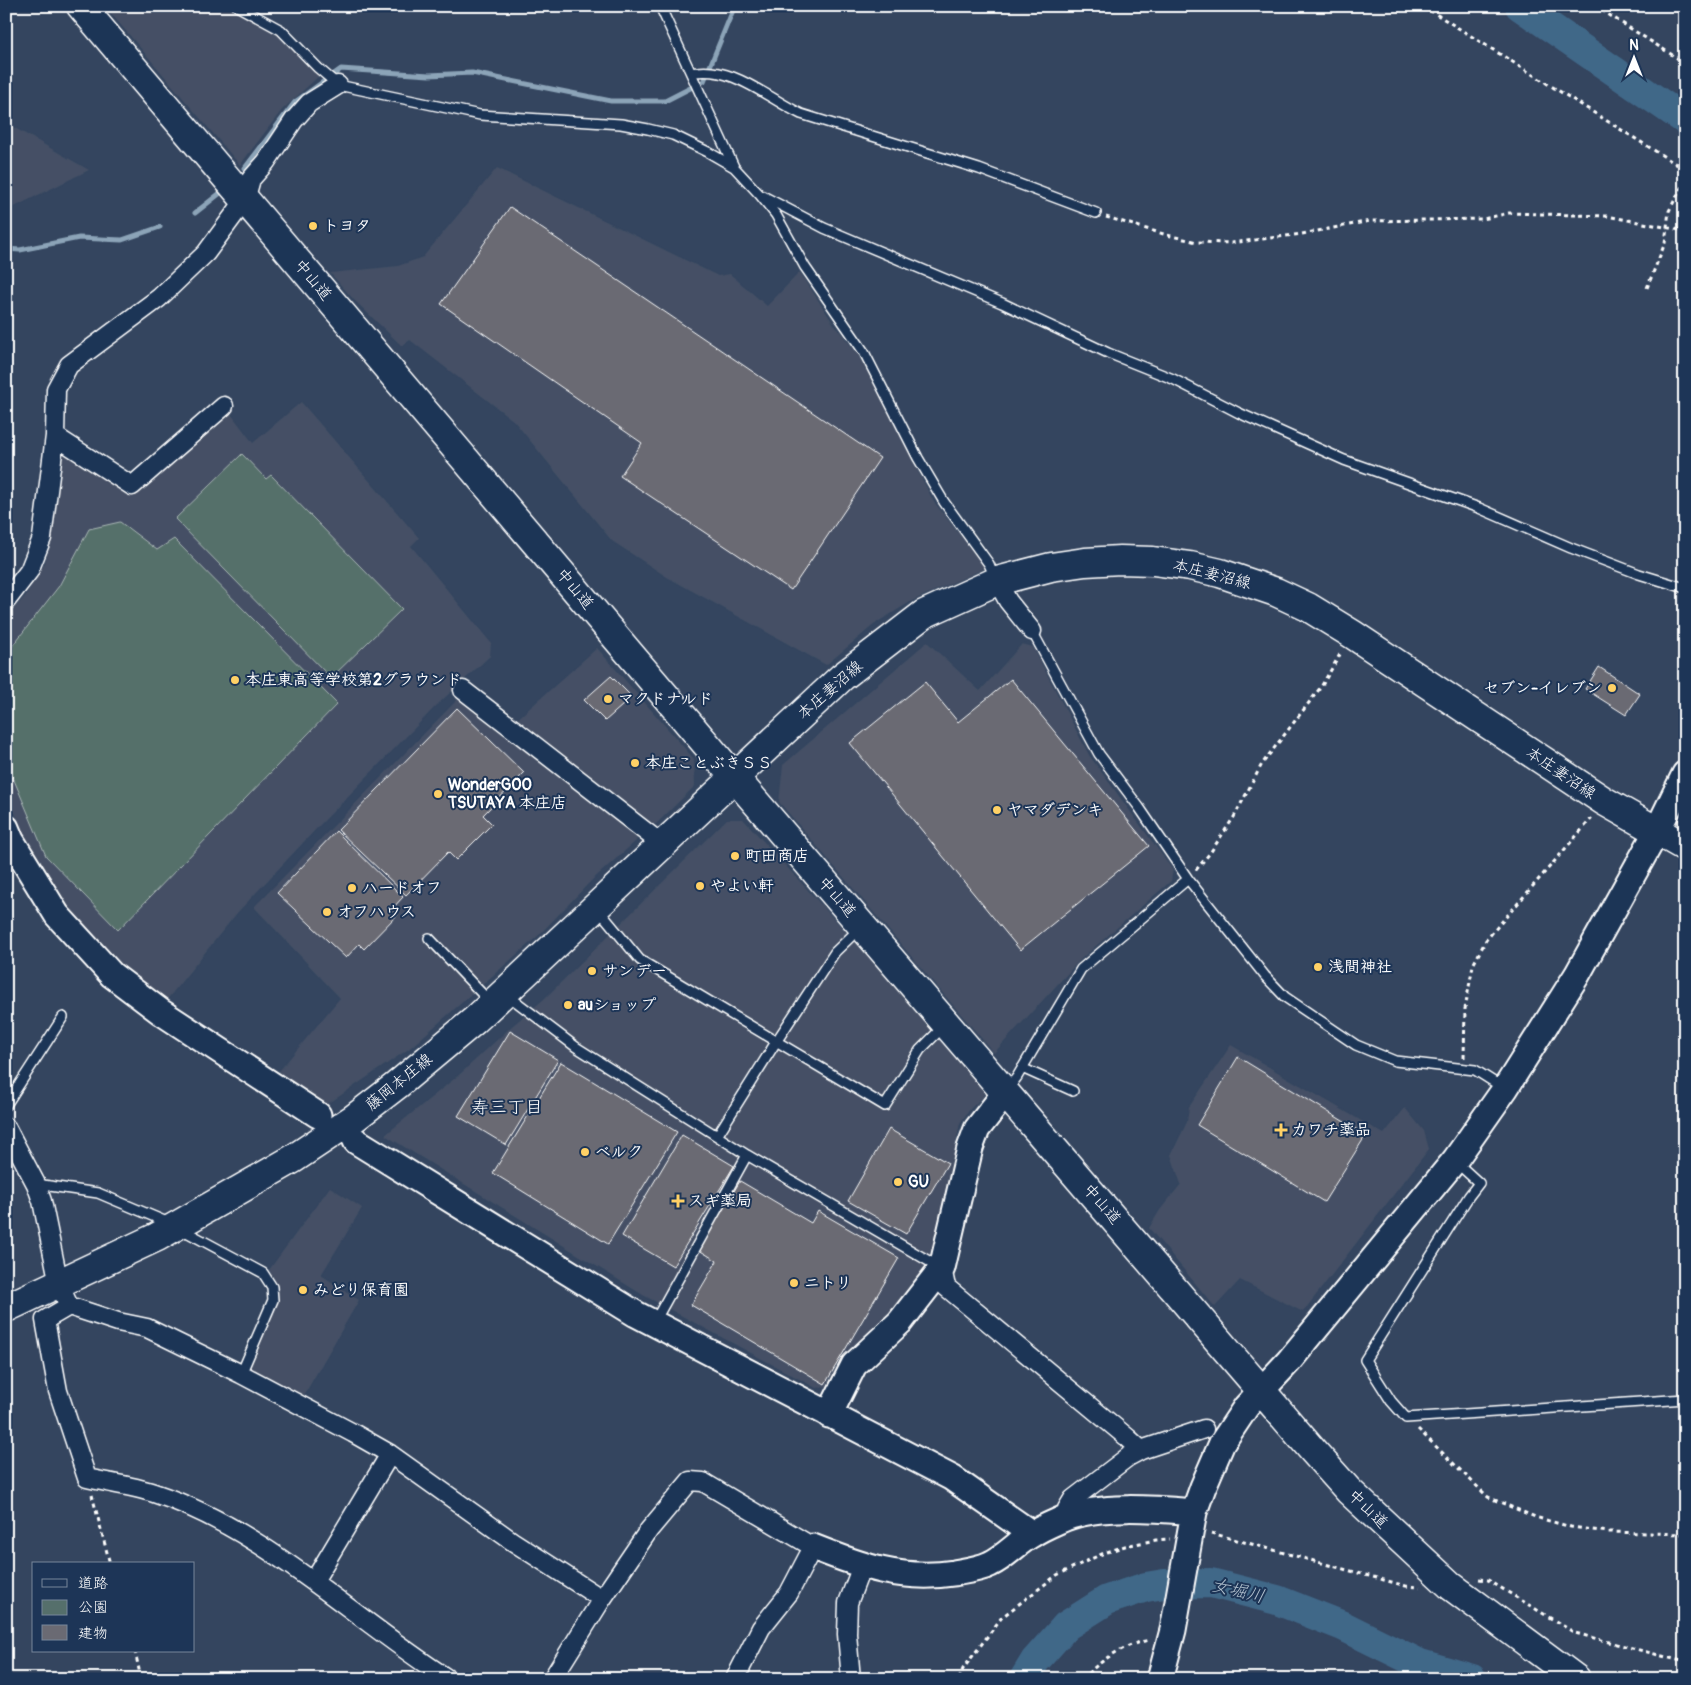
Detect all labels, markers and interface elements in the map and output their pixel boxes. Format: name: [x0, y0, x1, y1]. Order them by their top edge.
north arrow: [1608, 32, 1658, 82]
text: N: [1629, 37, 1639, 54]
place label: トヨタ: [323, 216, 371, 236]
marker: トヨタ: [307, 220, 319, 232]
street label: 中山道: [290, 255, 336, 305]
street label: 本庄妻沼線: [1171, 555, 1253, 593]
street label: 中山道: [552, 564, 598, 614]
street label: 本庄妻沼線: [793, 656, 867, 724]
place label: 本庄東高等学校第2グラウンド: [245, 670, 462, 690]
marker: 本庄東高等学校第2グラウンド: [229, 674, 241, 686]
place label: セブン-イレブン: [1483, 678, 1602, 698]
marker: セブン-イレブン: [1606, 682, 1618, 694]
place label: マクドナルド: [618, 689, 713, 709]
marker: マクドナルド: [602, 693, 614, 705]
street label: 本庄妻沼線: [1522, 742, 1600, 804]
place label: 本庄ことぶきＳＳ: [645, 753, 773, 773]
marker: 本庄ことぶきＳＳ: [629, 757, 641, 769]
place label: WonderGOO TSUTAYA 本庄店: [447, 775, 567, 813]
marker: WonderGOO TSUTAYA 本庄店: [432, 788, 444, 800]
place label: ヤマダデンキ: [1007, 800, 1103, 820]
marker: ヤマダデンキ: [991, 804, 1003, 816]
place label: 町田商店: [745, 846, 809, 866]
marker: 町田商店: [729, 850, 741, 862]
street label: 中山道: [814, 872, 860, 922]
place label: やよい軒: [710, 876, 774, 896]
place label: ハードオフ: [362, 878, 442, 898]
marker: やよい軒: [694, 880, 706, 892]
marker: ハードオフ: [346, 882, 358, 894]
place label: オフハウス: [337, 902, 416, 922]
marker: オフハウス: [321, 906, 333, 918]
place label: 浅間神社: [1328, 957, 1392, 977]
place label: サンデー: [602, 961, 667, 981]
marker: 浅間神社: [1312, 961, 1324, 973]
marker: サンデー: [586, 965, 598, 977]
place label: auショップ: [578, 995, 656, 1015]
marker: auショップ: [562, 999, 574, 1011]
street label: 藤岡本庄線: [362, 1049, 436, 1115]
district label: 寿三丁目: [471, 1096, 543, 1119]
place label: カワチ薬品: [1291, 1120, 1371, 1140]
marker: カワチ薬品: [1275, 1124, 1287, 1136]
place label: ベルク: [595, 1142, 643, 1162]
marker: ベルク: [579, 1146, 591, 1158]
place label: GU: [908, 1172, 930, 1192]
marker: GU: [892, 1176, 904, 1188]
street label: 中山道: [1079, 1179, 1125, 1229]
place label: スギ薬局: [688, 1191, 752, 1211]
marker: スギ薬局: [672, 1195, 684, 1207]
place label: ニトリ: [804, 1273, 852, 1293]
marker: ニトリ: [788, 1277, 800, 1289]
place label: みどり保育園: [313, 1280, 409, 1300]
marker: みどり保育園: [297, 1284, 309, 1296]
street label: 中山道: [1344, 1485, 1392, 1533]
legend: [32, 1562, 195, 1652]
text: 道路: [78, 1574, 108, 1593]
water label: 女堀川: [1209, 1574, 1267, 1608]
text: 公園: [78, 1598, 108, 1617]
text: 建物: [78, 1624, 108, 1643]

